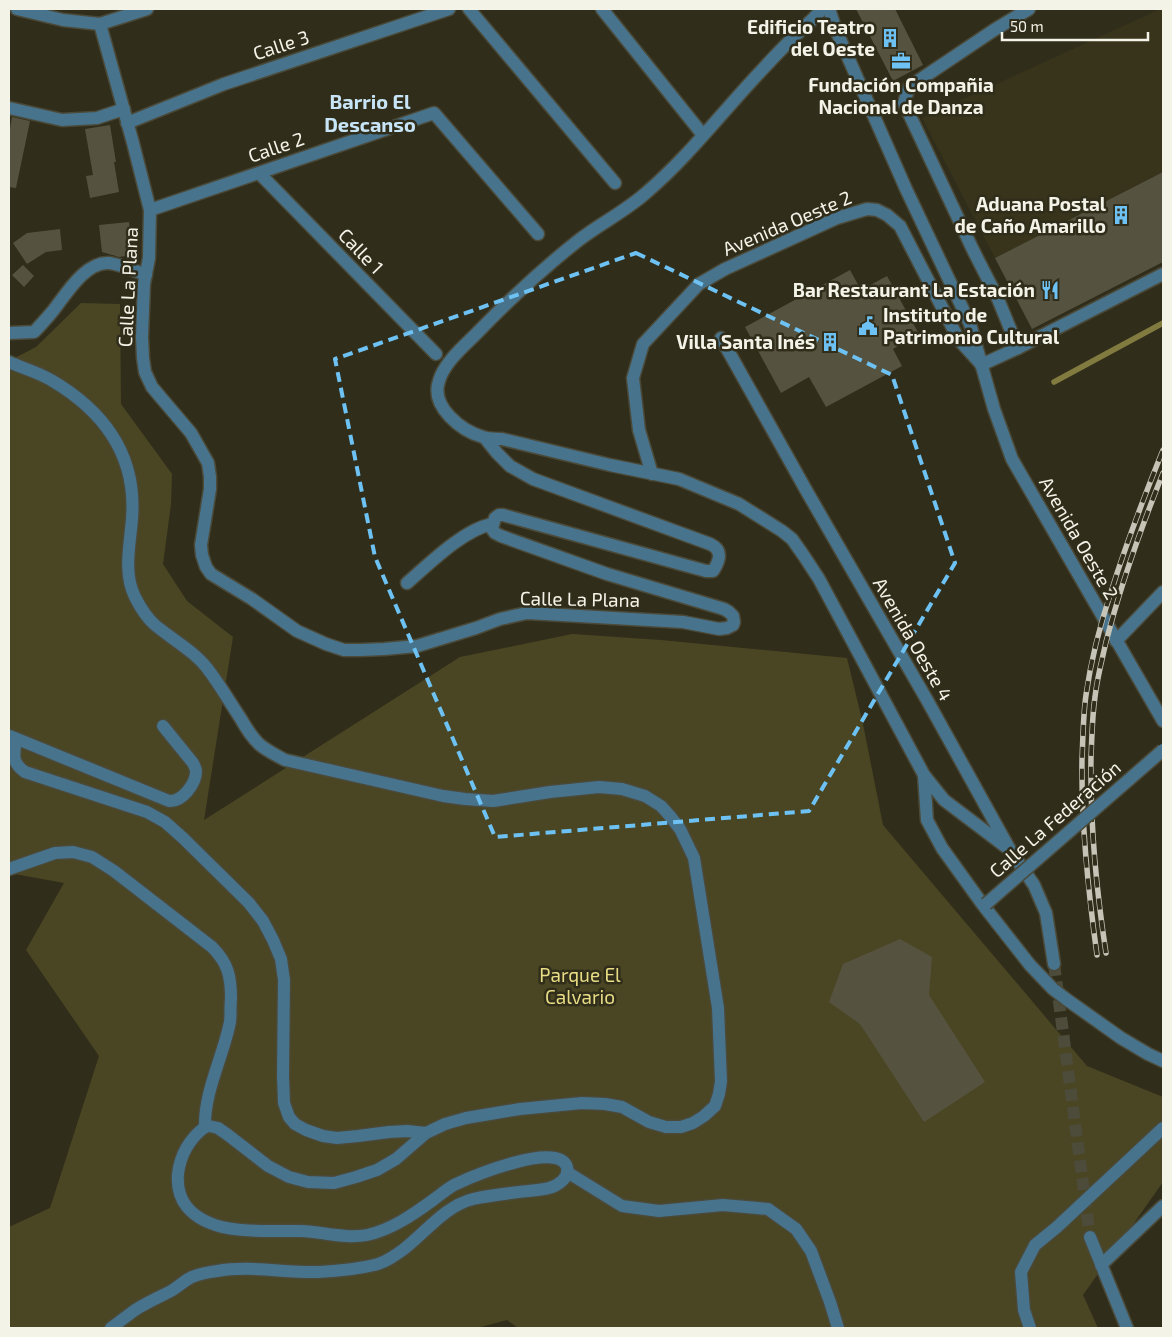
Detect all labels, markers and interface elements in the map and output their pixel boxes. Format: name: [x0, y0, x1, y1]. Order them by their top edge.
scale bar: [1002, 10, 1148, 42]
place label: Edificio Teatro del Oeste: [747, 15, 875, 60]
text: 50 m: [1010, 17, 1044, 35]
street label: Calle 3: [250, 25, 312, 64]
building icon: Edificio Teatro del Oeste: [879, 27, 901, 49]
office icon: Fundación Compañia Nacional de Danza: [890, 50, 912, 72]
place label: Fundación Compañia Nacional de Danza: [808, 73, 994, 118]
district label: Barrio El Descanso: [324, 89, 416, 136]
street label: Calle 2: [245, 126, 307, 167]
street label: Avenida Oeste 2: [719, 185, 855, 260]
place label: Aduana Postal de Caño Amarillo: [955, 192, 1107, 237]
building icon: Aduana Postal de Caño Amarillo: [1110, 204, 1132, 226]
street label: Calle 1: [334, 223, 389, 278]
street label: Calle La Plana: [113, 226, 142, 348]
place label: Bar Restaurant La Estación: [793, 278, 1035, 301]
restaurant icon: Bar Restaurant La Estación: [1039, 279, 1061, 301]
place label: Instituto de Patrimonio Cultural: [883, 303, 1060, 348]
public building icon: Instituto de Patrimonio Cultural: [857, 315, 879, 337]
place label: Villa Santa Inés: [676, 330, 815, 353]
building icon: Villa Santa Inés: [819, 331, 841, 353]
street label: Avenida Oeste 2: [1035, 472, 1124, 603]
street label: Avenida Oeste 4: [869, 573, 958, 705]
street label: Calle La Plana: [520, 586, 640, 611]
street label: Calle La Federación: [984, 755, 1125, 882]
park label: Parque El Calvario: [539, 963, 621, 1008]

